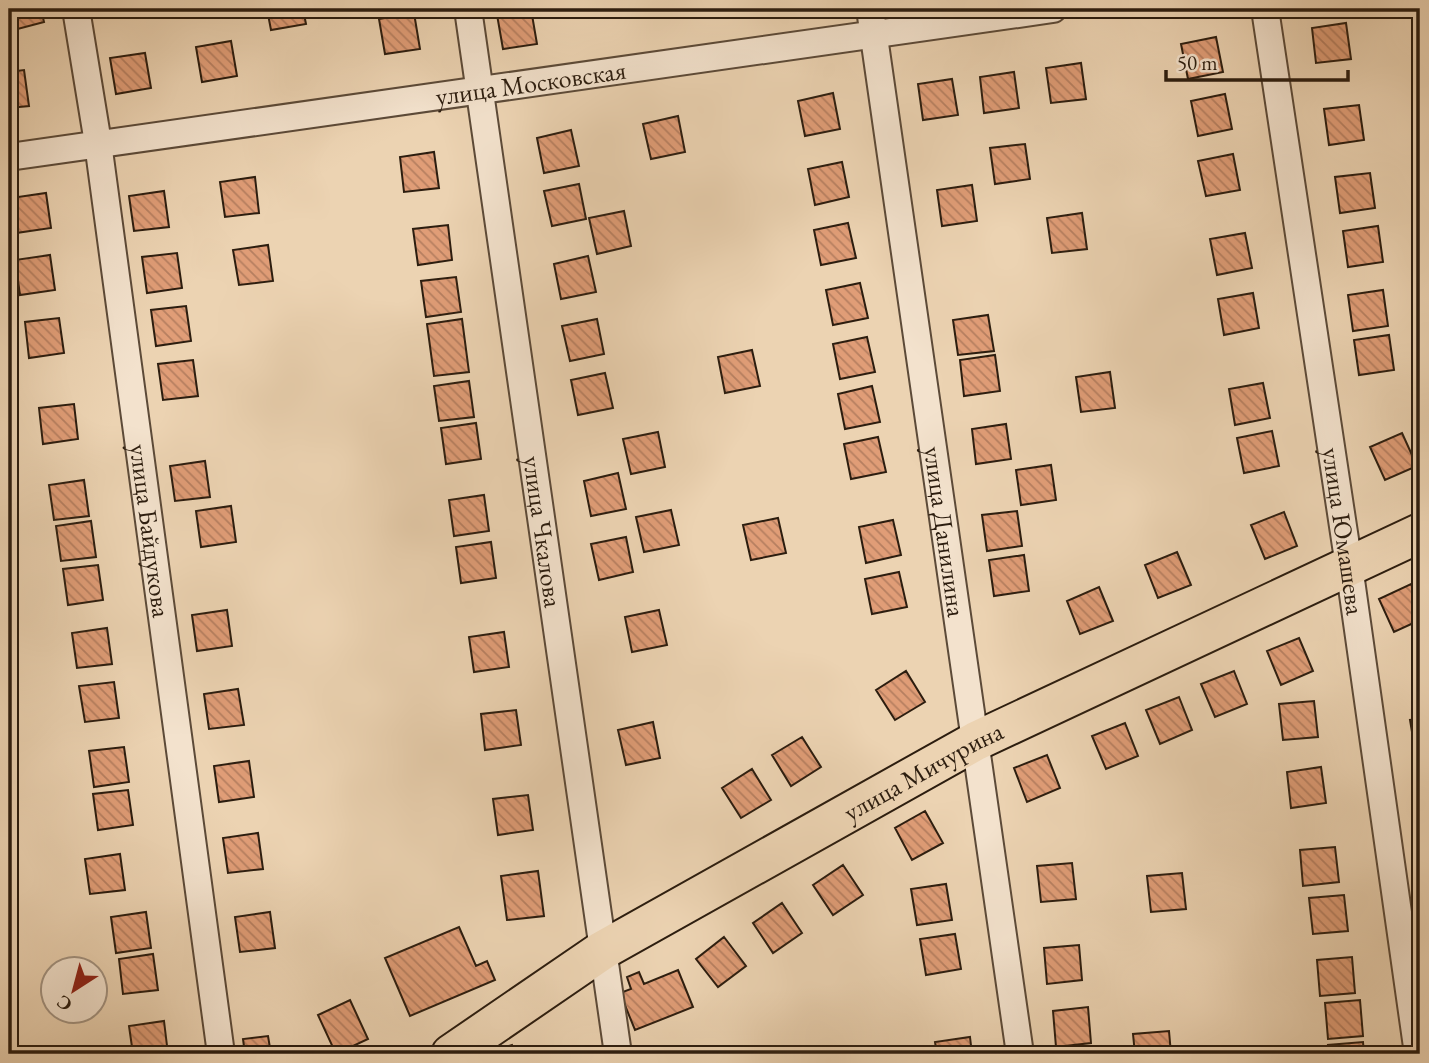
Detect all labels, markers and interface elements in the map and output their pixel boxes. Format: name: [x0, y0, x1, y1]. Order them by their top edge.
scale bar: [1166, 38, 1348, 82]
text: 50 m: [1177, 49, 1218, 76]
street label: улица Московская: [433, 53, 628, 113]
street label: улица Байдукова: [122, 442, 179, 620]
street label: улица Данилина: [916, 444, 974, 620]
street label: улица Юмашева: [1314, 445, 1373, 618]
street label: улица Чкалова: [515, 454, 571, 610]
street label: улица Мичурина: [837, 713, 1009, 829]
north arrow: [38, 954, 108, 1024]
text: С: [51, 989, 77, 1017]

